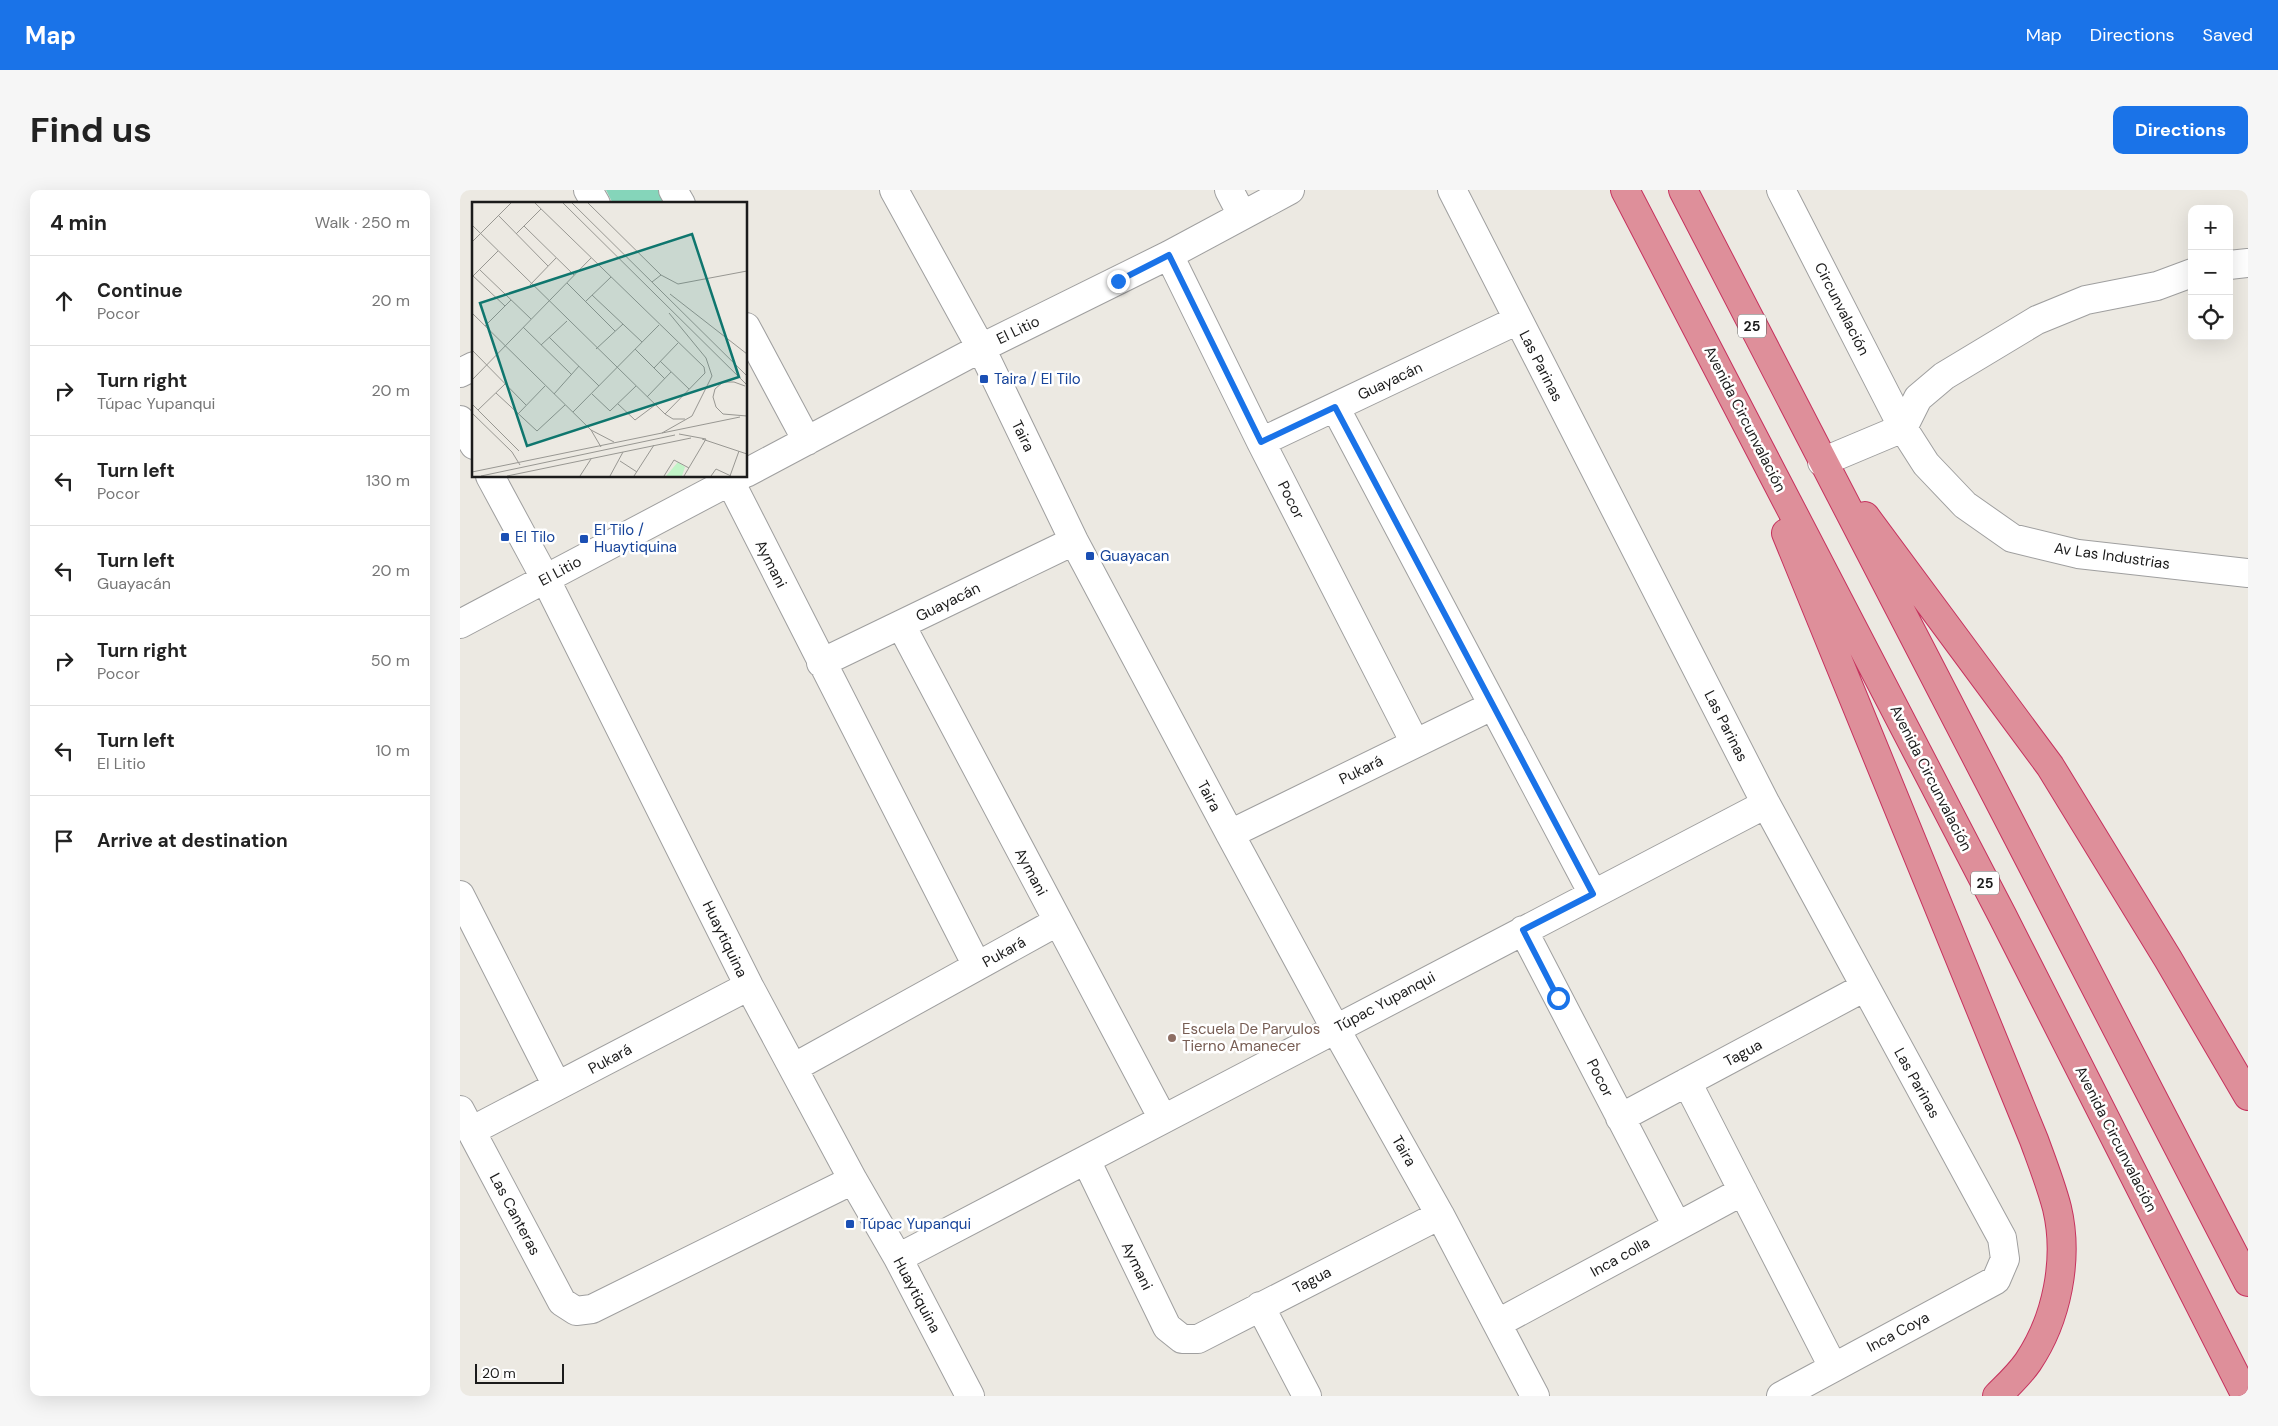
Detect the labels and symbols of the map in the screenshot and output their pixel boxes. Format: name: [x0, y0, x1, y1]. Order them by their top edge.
inset map: [472, 202, 748, 478]
street label: Circunvalación: [1810, 259, 1874, 359]
route end: [1107, 270, 1130, 293]
street label: El Litio: [993, 311, 1043, 349]
road number: 25: [1738, 314, 1766, 338]
street label: Las Parinas: [1514, 327, 1568, 405]
street label: Avenida Circunvalación: [1700, 343, 1790, 495]
street label: Guayacán: [1354, 357, 1426, 405]
place label: Taira / El Tilo: [994, 369, 1081, 389]
marker: Taira / El Tilo: [978, 373, 990, 385]
street label: Taira: [1007, 417, 1039, 455]
street label: Pocor: [1273, 478, 1309, 523]
place label: El Tilo / Huaytiquina: [594, 520, 677, 557]
place label: El Tilo: [515, 527, 555, 547]
marker: El Tilo: [499, 531, 511, 543]
marker: El Tilo / Huaytiquina: [578, 533, 590, 545]
street label: Aymani: [750, 537, 792, 591]
street label: Av Las Industrias: [2053, 538, 2171, 574]
place label: Guayacan: [1100, 546, 1169, 566]
marker: Guayacan: [1084, 550, 1096, 562]
street label: El Litio: [535, 551, 585, 591]
street label: Guayacán: [912, 578, 984, 626]
street label: Las Parinas: [1699, 687, 1753, 765]
street label: Avenida Circunvalación: [1886, 702, 1976, 854]
street label: Pukará: [1336, 751, 1386, 789]
street label: Taira: [1192, 777, 1226, 815]
street label: Aymani: [1010, 845, 1052, 899]
road number: 25: [1971, 871, 1999, 894]
street label: Huaytiquina: [698, 897, 752, 981]
street label: Pukará: [979, 932, 1029, 972]
street label: Túpac Yupanqui: [1331, 967, 1439, 1037]
route start: [1547, 987, 1570, 1010]
place label: Escuela De Parvulos Tierno Amanecer: [1182, 1019, 1320, 1056]
marker: Escuela De Parvulos Tierno Amanecer: [1166, 1032, 1178, 1044]
street label: Tagua: [1720, 1035, 1766, 1071]
street label: Pukará: [585, 1039, 635, 1079]
street label: Las Parinas: [1889, 1044, 1945, 1122]
street label: Pocor: [1582, 1056, 1618, 1101]
street label: Avenida Circunvalación: [2071, 1063, 2161, 1215]
street label: Taira: [1387, 1132, 1421, 1170]
street label: Las Canteras: [485, 1169, 545, 1259]
place label: Túpac Yupanqui: [860, 1214, 971, 1234]
marker: Túpac Yupanqui: [844, 1218, 856, 1230]
street label: Inca colla: [1587, 1232, 1653, 1282]
street label: Aymani: [1117, 1239, 1157, 1293]
street label: Huaytiquina: [889, 1254, 945, 1336]
street label: Tagua: [1289, 1262, 1335, 1298]
street label: Inca Coya: [1863, 1307, 1933, 1357]
scale bar: [475, 1361, 564, 1384]

